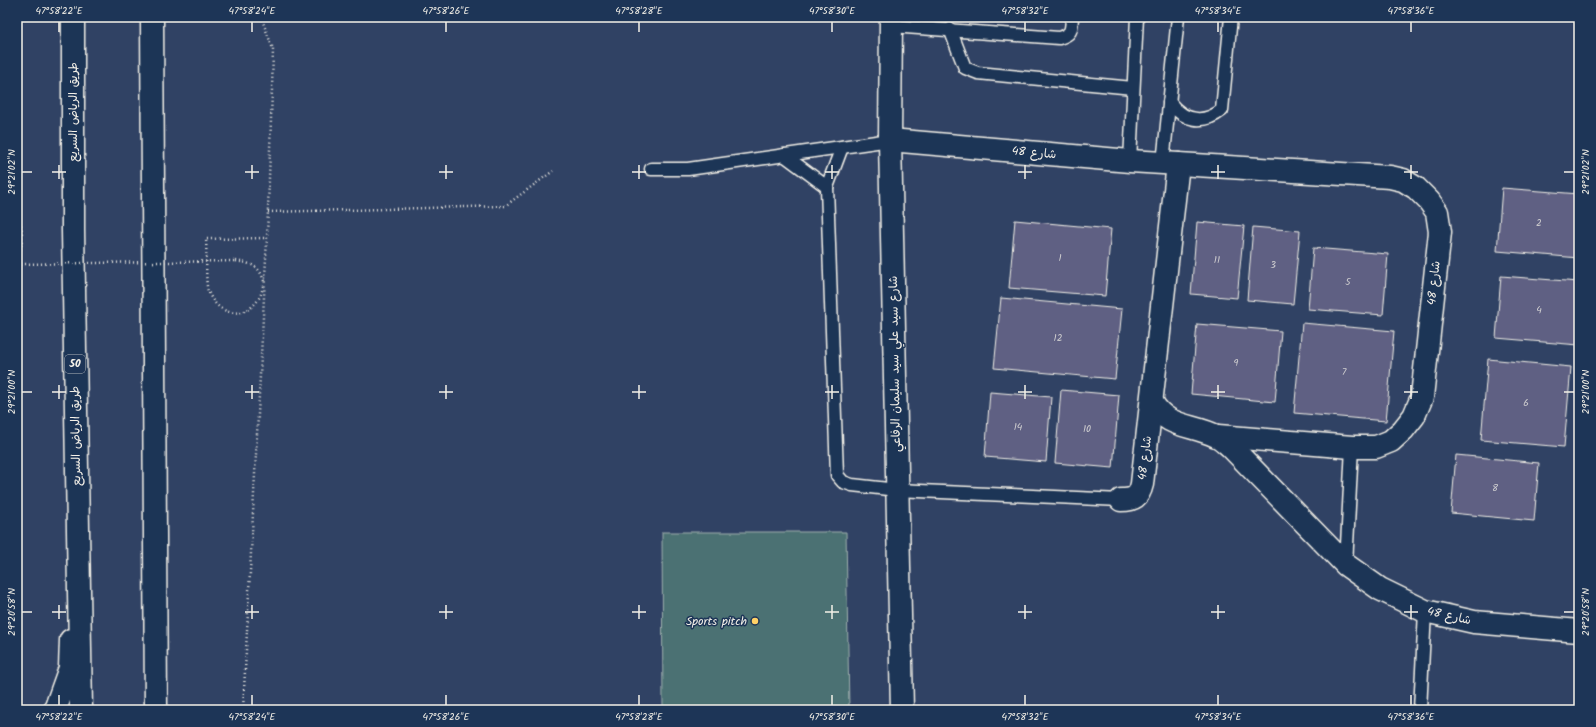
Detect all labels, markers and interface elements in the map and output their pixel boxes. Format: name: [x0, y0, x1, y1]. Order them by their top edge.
text: 47°58'22"E: [35, 3, 84, 19]
text: 47°58'24"E: [229, 3, 277, 19]
text: 47°58'26"E: [423, 3, 471, 19]
text: 47°58'28"E: [615, 3, 664, 19]
text: 47°58'30"E: [809, 3, 856, 19]
text: 47°58'32"E: [1001, 3, 1050, 19]
text: 47°58'34"E: [1195, 3, 1243, 19]
text: 47°58'36"E: [1388, 3, 1436, 19]
street label: طريق الرياض السريع: [64, 62, 83, 162]
street label: شارع 48: [1011, 142, 1057, 164]
text: 29°21'02"N: [4, 149, 20, 195]
text: 29°21'02"N: [1578, 149, 1594, 195]
house number: 2: [1536, 215, 1542, 231]
house number: 1: [1058, 250, 1062, 266]
house number: 11: [1214, 252, 1220, 268]
house number: 3: [1270, 257, 1276, 273]
street label: شارع 48: [1422, 260, 1446, 306]
house number: 5: [1345, 274, 1351, 290]
street label: شارع سيد علي سيد سليمان الرفاعي: [884, 276, 907, 452]
house number: 4: [1536, 302, 1542, 318]
house number: 12: [1054, 330, 1063, 346]
road number: 50: [65, 355, 85, 373]
house number: 9: [1234, 355, 1239, 371]
house number: 7: [1342, 364, 1347, 380]
text: 29°21'00"N: [4, 369, 20, 414]
text: 29°21'00"N: [1578, 369, 1594, 414]
street label: طريق الرياض السريع: [66, 386, 86, 486]
house number: 6: [1523, 395, 1529, 411]
house number: 14: [1014, 419, 1023, 435]
house number: 10: [1083, 421, 1091, 437]
street label: شارع 48: [1133, 435, 1157, 481]
house number: 8: [1492, 480, 1499, 496]
text: 29°20'58"N: [4, 588, 20, 636]
text: 29°20'58"N: [1578, 588, 1594, 636]
street label: شارع 48: [1425, 602, 1473, 630]
place label: Sports pitch: [686, 612, 747, 631]
marker: Sports pitch: [750, 616, 760, 626]
text: 47°58'22"E: [35, 709, 84, 725]
text: 47°58'24"E: [229, 709, 277, 725]
text: 47°58'26"E: [423, 709, 471, 725]
text: 47°58'28"E: [615, 709, 664, 725]
text: 47°58'30"E: [809, 709, 856, 725]
text: 47°58'32"E: [1001, 709, 1050, 725]
text: 47°58'34"E: [1195, 709, 1243, 725]
text: 47°58'36"E: [1388, 709, 1436, 725]

